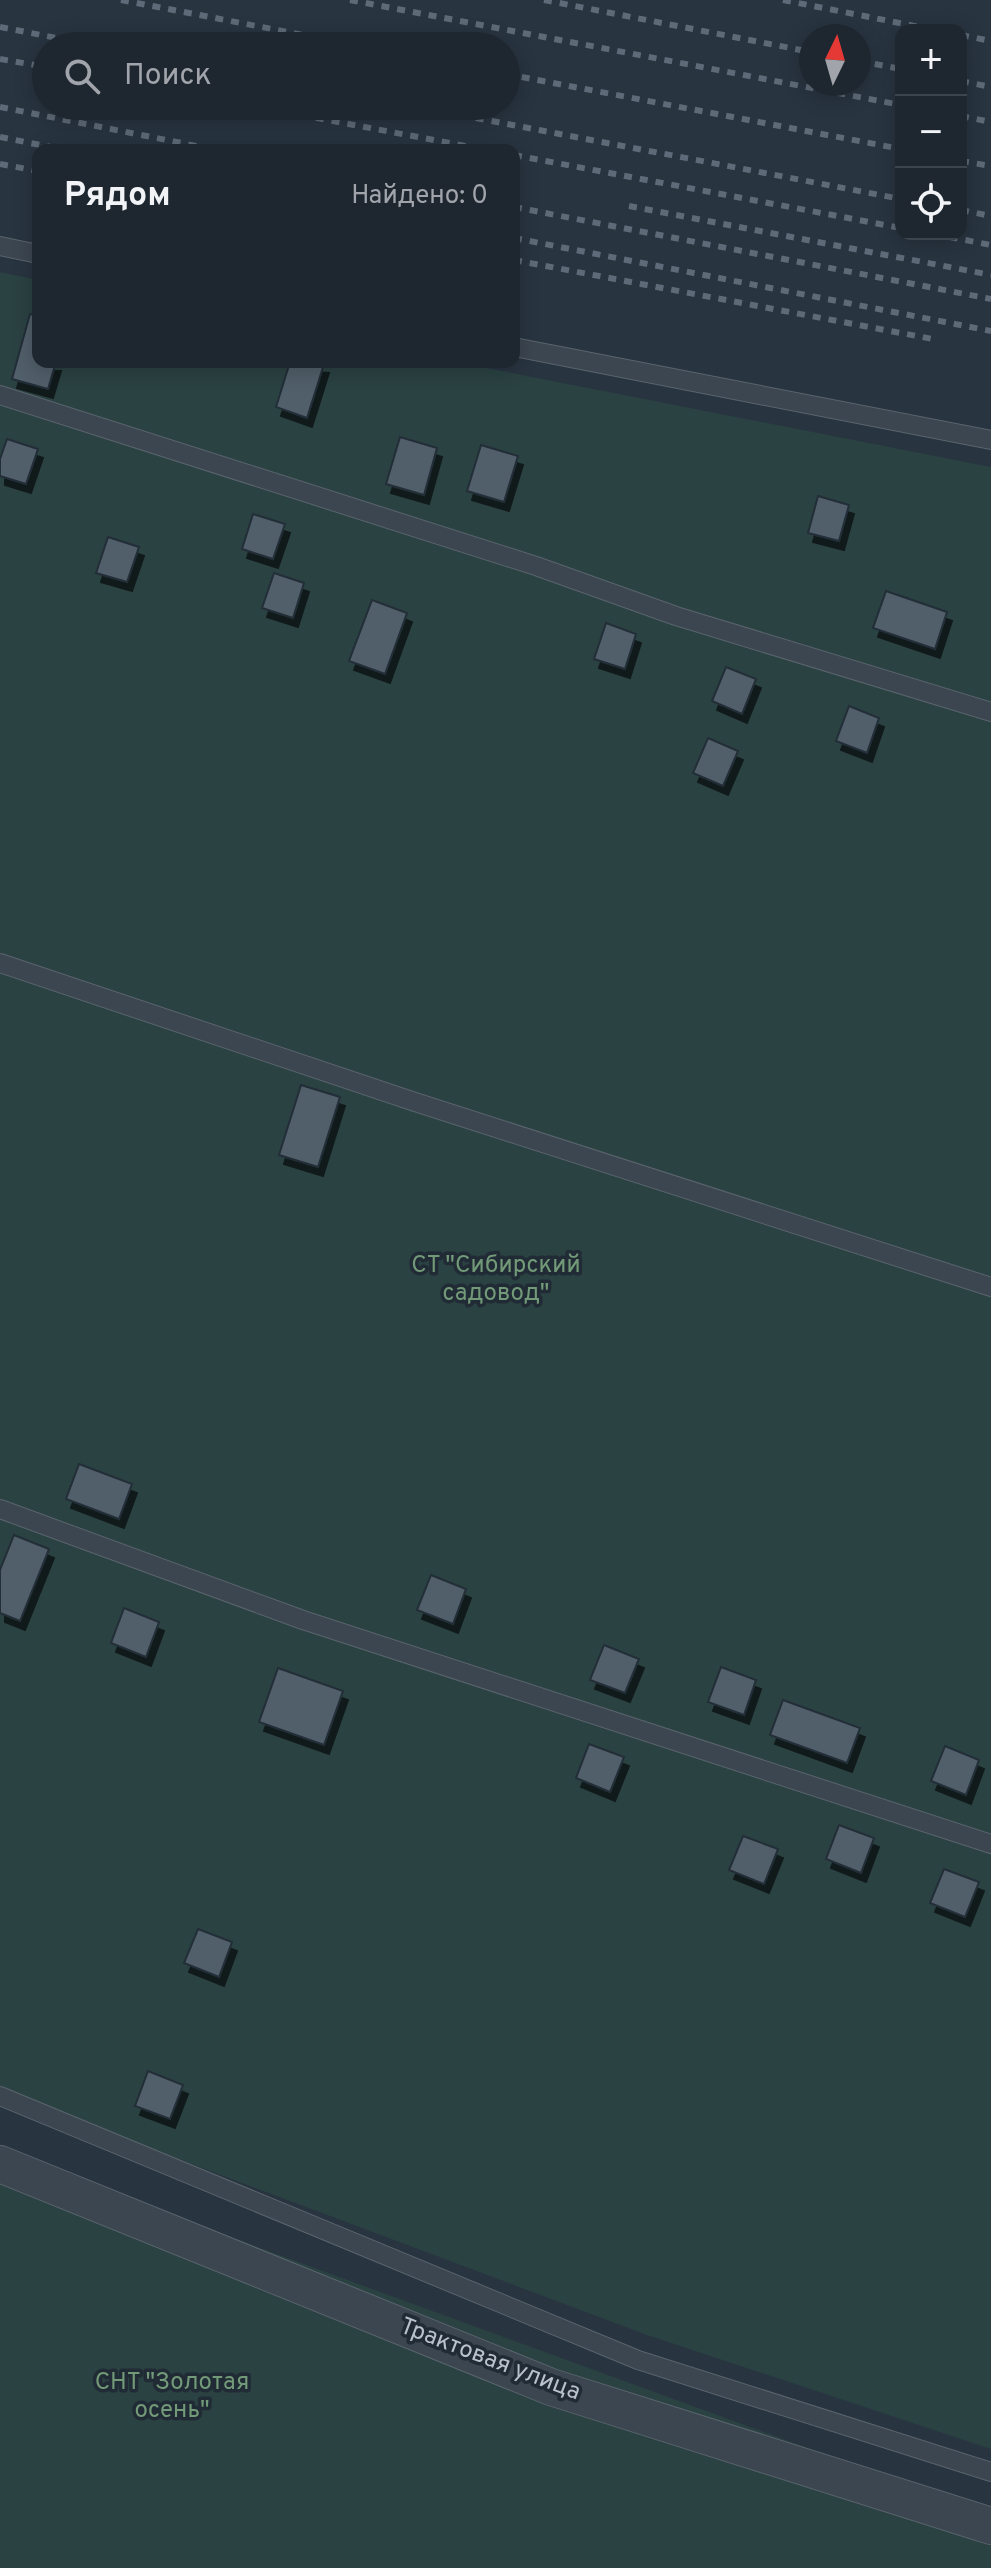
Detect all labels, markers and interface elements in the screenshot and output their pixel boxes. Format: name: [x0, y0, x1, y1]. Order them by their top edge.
north arrow: [799, 24, 871, 96]
map controls: [895, 24, 967, 240]
button: +: [895, 24, 967, 96]
search box: [32, 32, 520, 120]
icon: search: [60, 54, 104, 98]
text: Поиск: [124, 58, 212, 95]
button: −: [895, 96, 967, 168]
button: locate: [895, 168, 967, 240]
text: Рядом: [64, 175, 171, 218]
text: Найдено: 0: [351, 180, 488, 213]
park label: СТ "Сибирский садовод": [411, 1251, 581, 1309]
street label: Трактовая улица: [396, 2312, 584, 2408]
park label: СНТ "Золотая осень": [95, 2368, 249, 2426]

